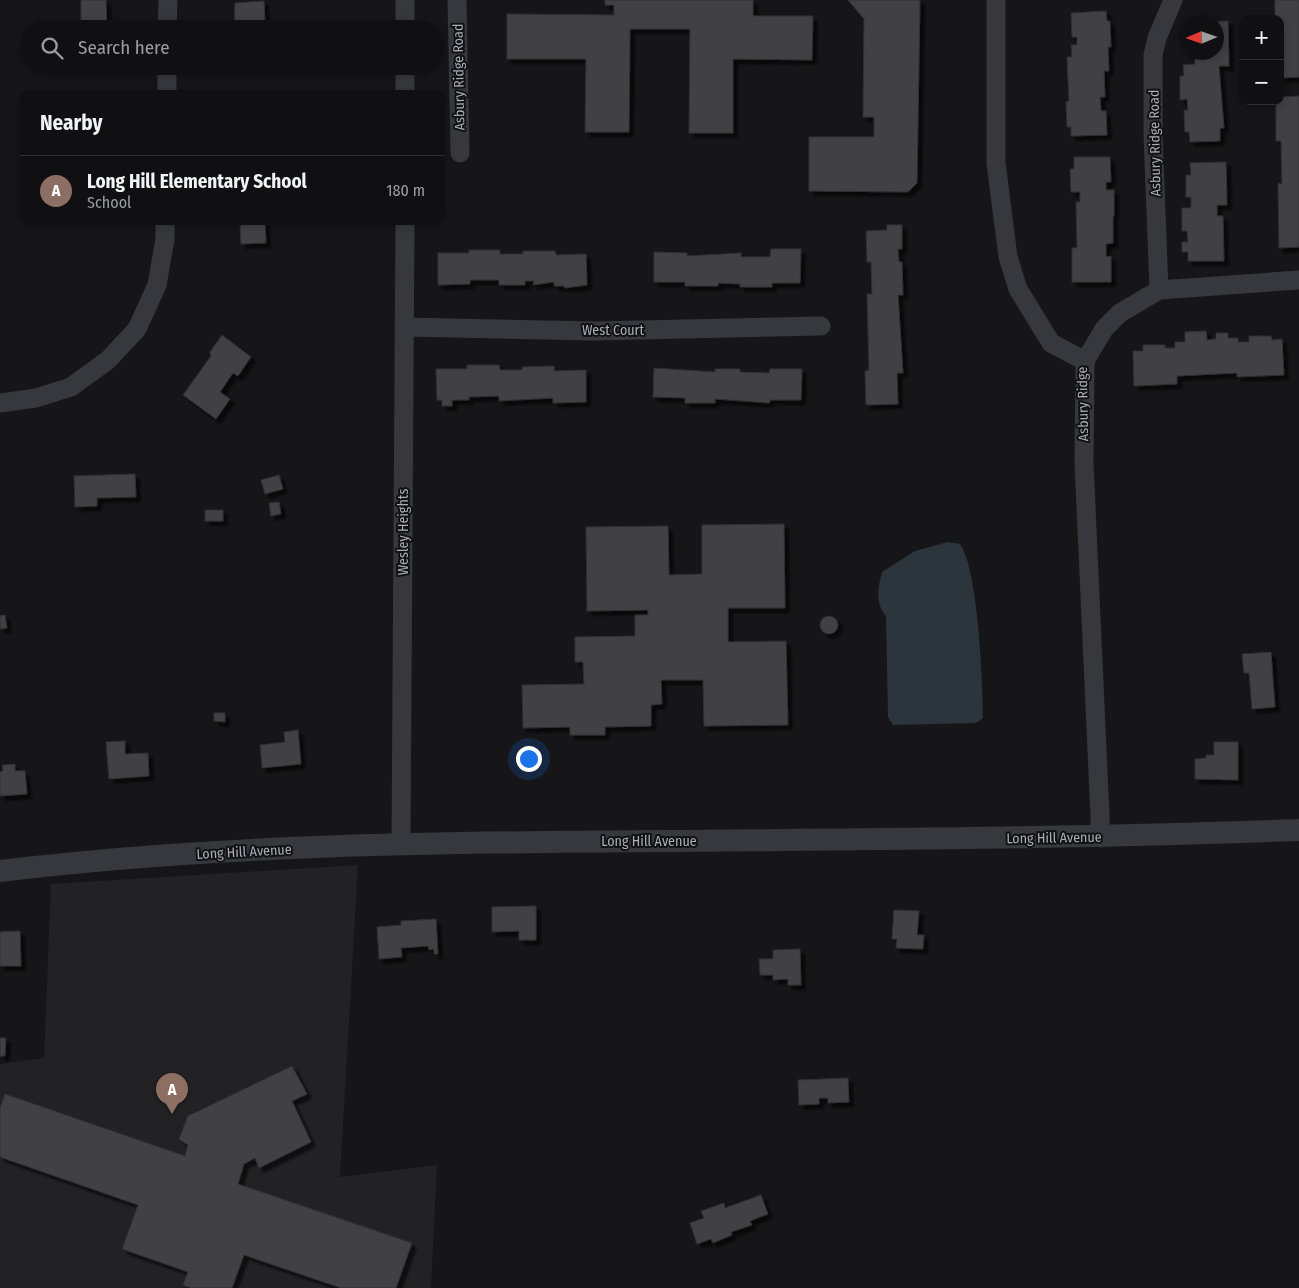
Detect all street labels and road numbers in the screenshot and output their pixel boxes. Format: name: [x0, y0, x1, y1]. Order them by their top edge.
street label: Asbury Ridge Road: [450, 23, 468, 131]
street label: Asbury Ridge Road: [1146, 89, 1164, 197]
street label: West Court: [582, 322, 644, 339]
street label: Asbury Ridge: [1074, 367, 1092, 441]
street label: Wesley Heights: [395, 489, 412, 575]
street label: Long Hill Avenue: [1006, 829, 1102, 847]
street label: Long Hill Avenue: [601, 833, 697, 850]
street label: Long Hill Avenue: [196, 841, 292, 863]

